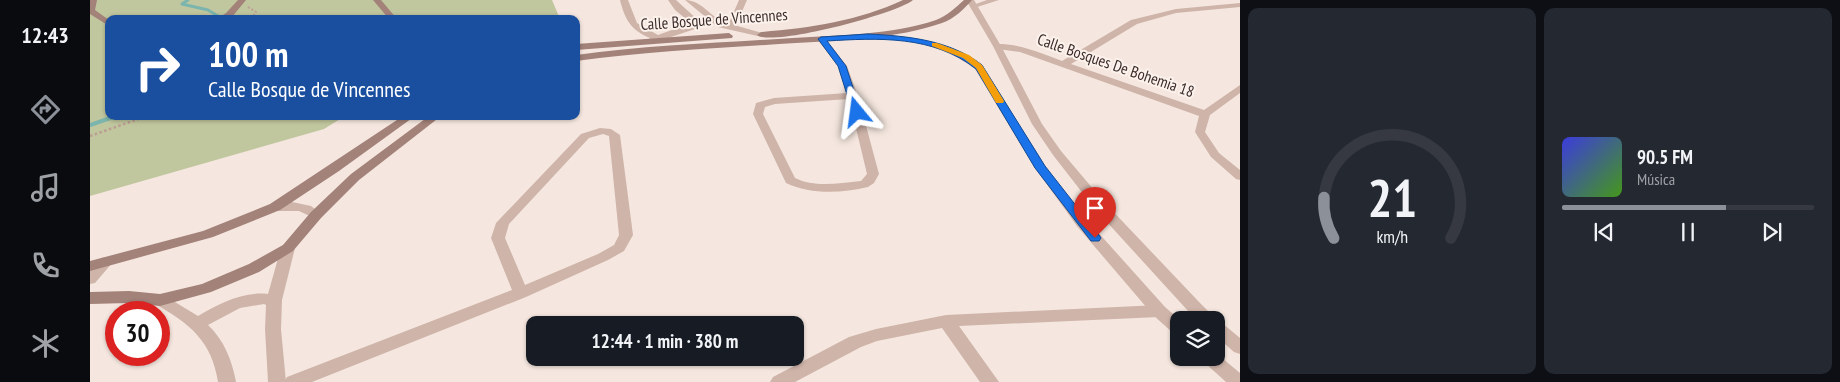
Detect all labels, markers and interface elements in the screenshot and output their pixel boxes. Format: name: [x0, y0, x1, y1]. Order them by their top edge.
street label: Calle Bosque de Vincennes: [640, 4, 788, 34]
text: 12:43: [21, 21, 69, 49]
street label: Calle Bosques De Bohemia 18: [1035, 29, 1197, 101]
text: 100 m: [208, 31, 289, 77]
icon: right: [125, 35, 190, 100]
text: Calle Bosque de Vincennes: [208, 75, 410, 103]
position arrow: [830, 85, 882, 137]
icon: directions: [28, 92, 63, 127]
text: 90.5 FM: [1637, 145, 1693, 169]
text: 21: [1367, 164, 1417, 231]
text: Música: [1637, 169, 1675, 189]
icon: music: [28, 170, 63, 205]
pin: [1074, 187, 1116, 238]
icon: arrive: [1081, 194, 1109, 222]
icon: previous: [1590, 218, 1618, 246]
icon: pause: [1674, 218, 1702, 246]
icon: next: [1758, 218, 1786, 246]
text: km/h: [1376, 225, 1408, 248]
icon: phone: [28, 248, 63, 283]
speed limit sign: 30: [105, 301, 170, 366]
map controls: [1170, 311, 1225, 366]
button: layers: [1170, 311, 1225, 366]
icon: climate: [28, 326, 63, 361]
text: 12:44 · 1 min · 380 m: [592, 329, 738, 353]

